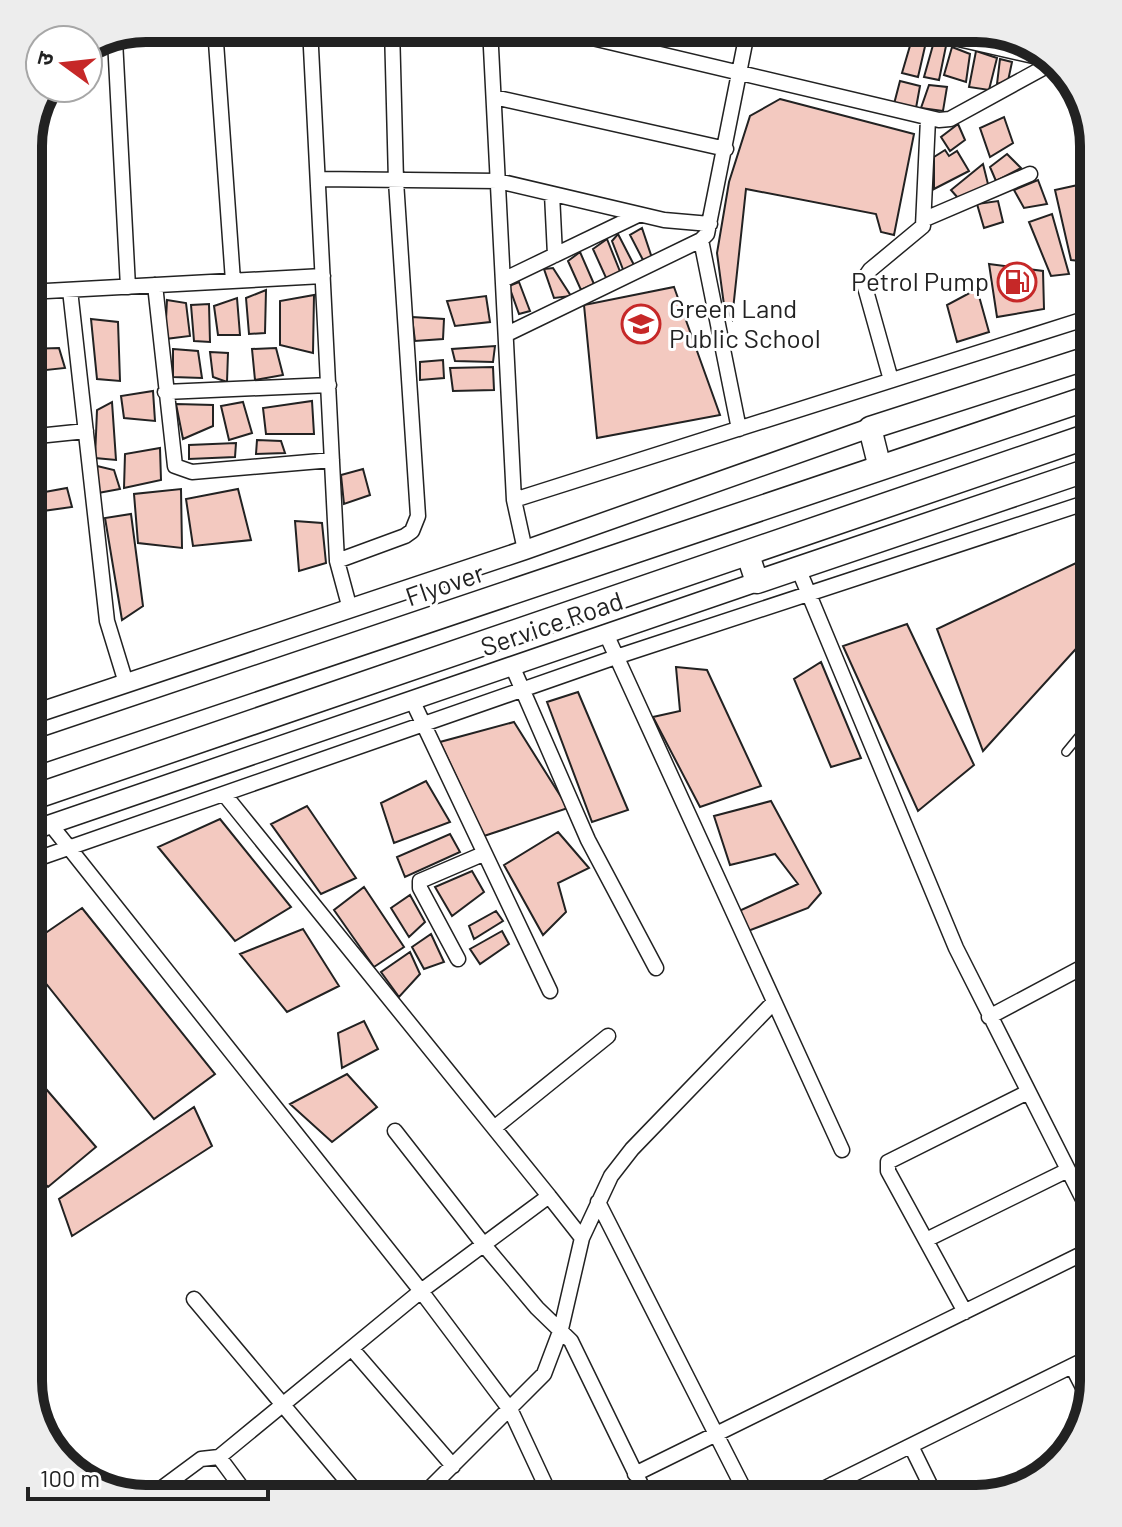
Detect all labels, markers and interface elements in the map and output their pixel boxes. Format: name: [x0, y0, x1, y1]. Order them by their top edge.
north arrow: [24, 24, 104, 104]
text: उ: [29, 48, 58, 68]
fuel station icon: Petrol Pump: [996, 261, 1038, 303]
place label: Petrol Pump: [851, 265, 989, 296]
place label: Green Land Public School: [669, 292, 821, 353]
school or university icon: Green Land Public School: [620, 303, 662, 345]
street label: Flyover: [401, 556, 488, 611]
street label: Service Road: [476, 584, 627, 661]
scale bar: [28, 1451, 268, 1501]
text: 100 m: [40, 1463, 100, 1492]

